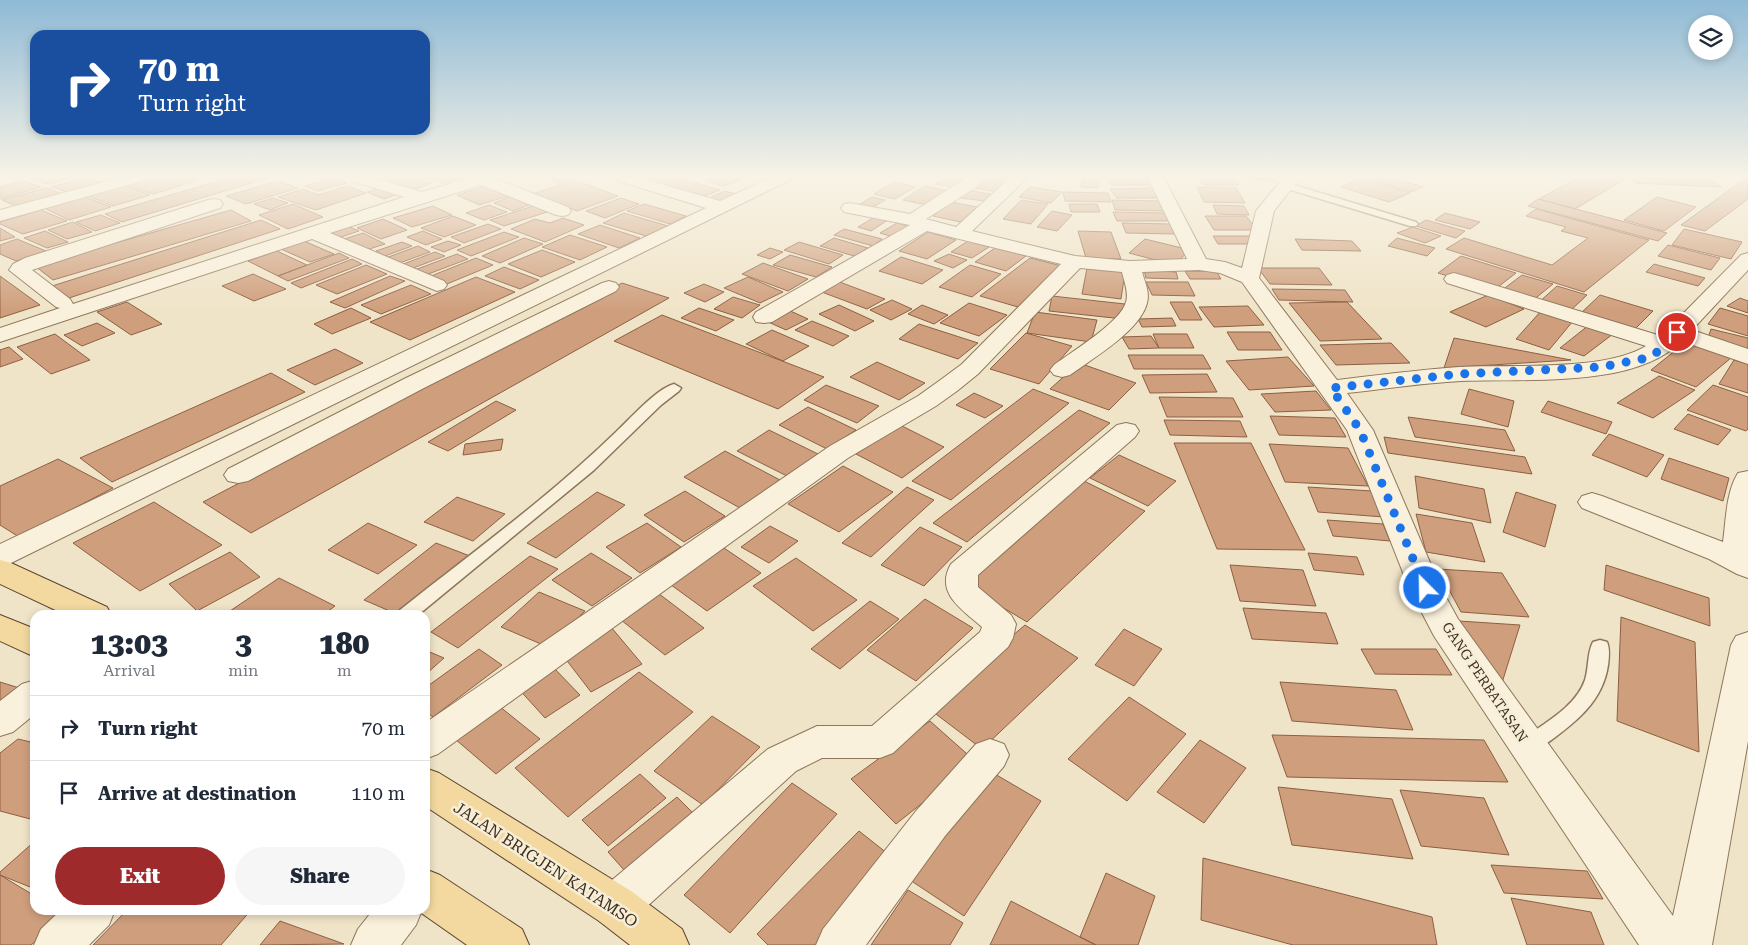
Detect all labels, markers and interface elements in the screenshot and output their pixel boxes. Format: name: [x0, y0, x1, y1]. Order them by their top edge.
map controls: [1688, 15, 1733, 60]
button: layers: [1688, 15, 1733, 60]
text: 70 m: [138, 49, 220, 90]
icon: right: [55, 50, 120, 115]
text: Turn right: [138, 91, 246, 116]
pin: [1656, 311, 1698, 353]
icon: arrive: [1663, 318, 1691, 346]
position arrow: [1398, 561, 1450, 613]
street label: GANG PERBATASAN: [1439, 619, 1531, 745]
text: 13:03: [91, 626, 168, 661]
text: 3: [235, 626, 252, 661]
text: 180: [319, 626, 369, 661]
text: Arrival: [103, 661, 155, 680]
text: min: [228, 661, 258, 680]
text: m: [337, 661, 351, 680]
icon: right: [55, 714, 83, 742]
text: Turn right: [98, 717, 198, 740]
text: 70 m: [362, 717, 405, 740]
icon: arrive: [55, 779, 83, 807]
text: Arrive at destination: [98, 782, 296, 805]
text: 110 m: [351, 782, 405, 805]
street label: JALAN BRIGJEN KATAMSO: [450, 798, 641, 931]
button: Exit: [55, 847, 225, 905]
button: Share: [235, 847, 405, 905]

